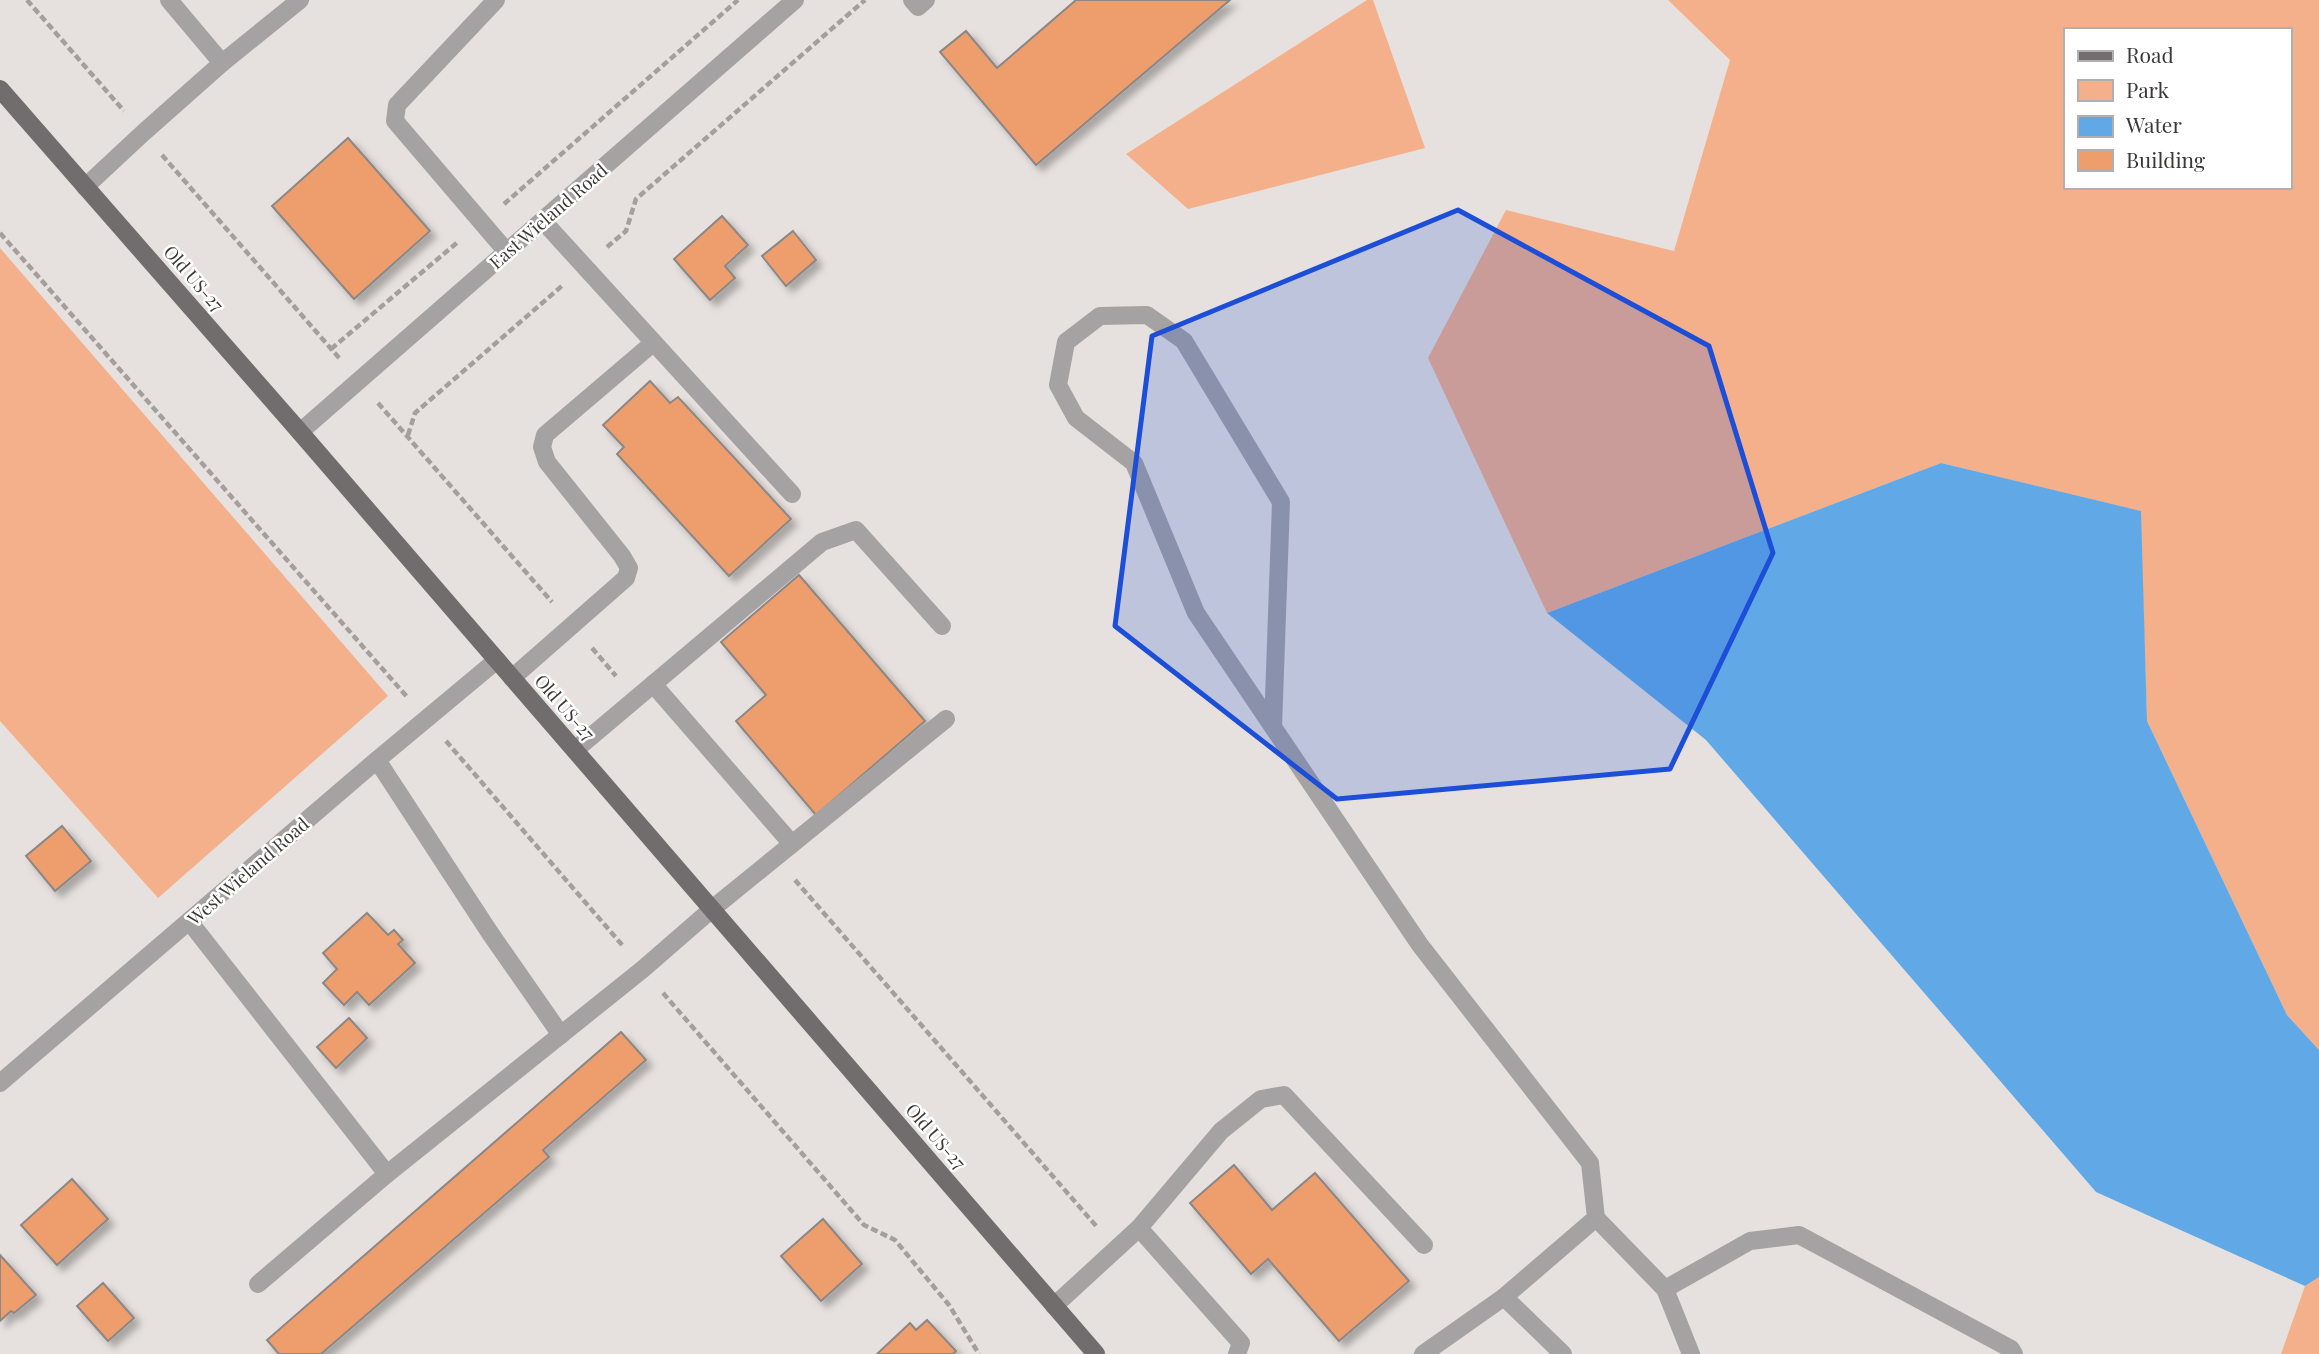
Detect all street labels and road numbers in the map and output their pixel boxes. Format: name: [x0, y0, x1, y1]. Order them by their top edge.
street label: East Wieland Road: [484, 158, 612, 274]
street label: Old US-27: [159, 240, 230, 317]
street label: Old US-27: [530, 669, 601, 746]
street label: West Wieland Road: [182, 811, 314, 931]
street label: Old US-27: [901, 1098, 972, 1175]

